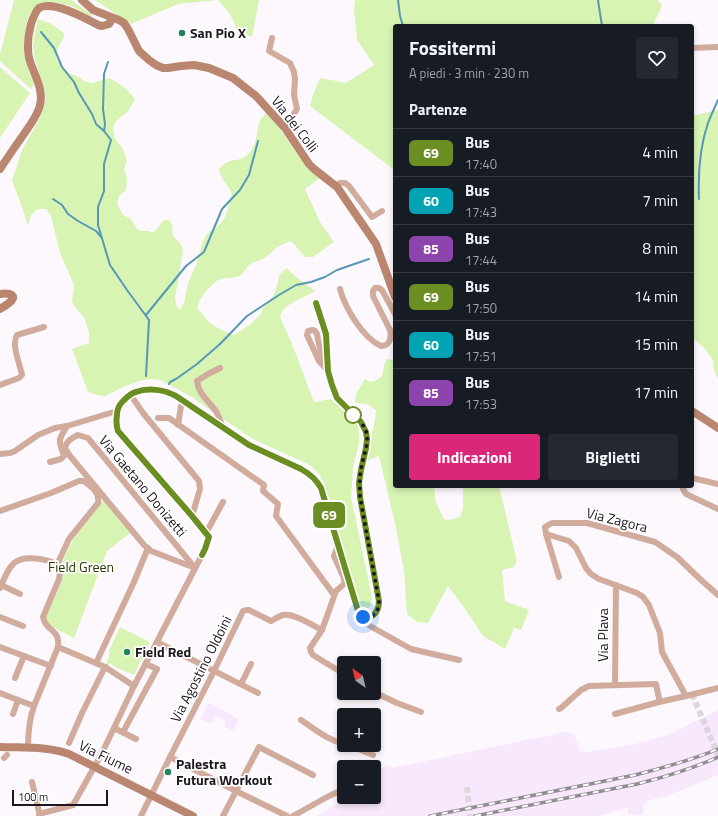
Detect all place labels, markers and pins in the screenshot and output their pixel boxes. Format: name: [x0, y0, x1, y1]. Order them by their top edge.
place label: San Pio X: [190, 22, 246, 43]
marker: San Pio X: [177, 28, 187, 38]
unlabelled marker: [344, 406, 362, 424]
place label: Field Red: [135, 641, 191, 662]
marker: Field Red: [122, 647, 132, 657]
place label: Palestra Futura Workout: [176, 753, 272, 790]
marker: Palestra Futura Workout: [163, 767, 173, 777]

